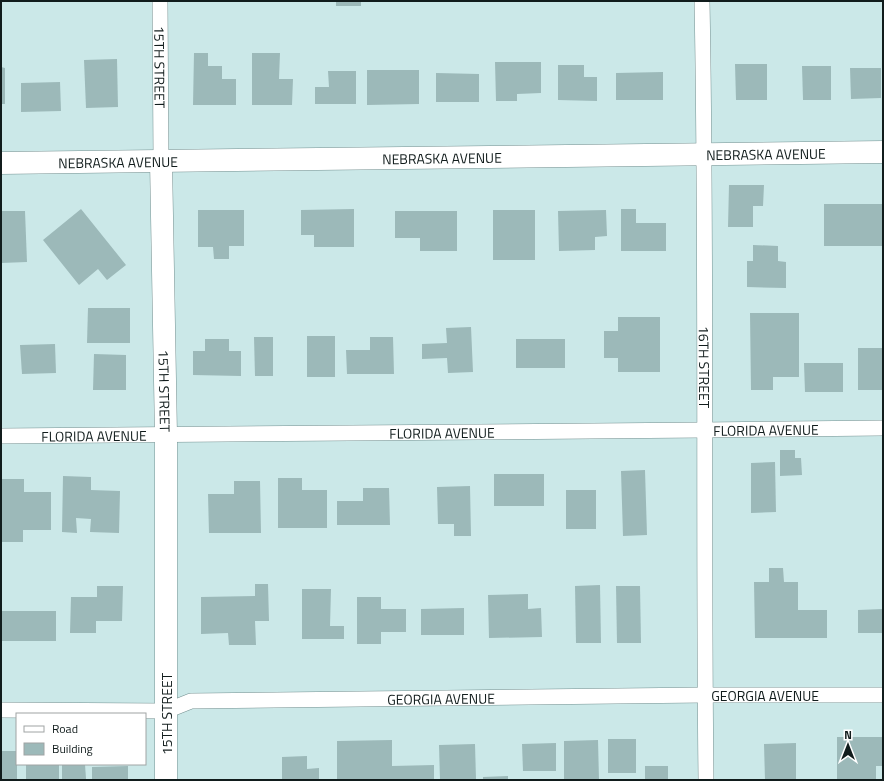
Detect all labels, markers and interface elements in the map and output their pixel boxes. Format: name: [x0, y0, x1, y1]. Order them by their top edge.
street label: 15TH STREET: [150, 26, 171, 109]
street label: NEBRASKA AVENUE: [706, 142, 826, 165]
street label: NEBRASKA AVENUE: [382, 146, 502, 169]
street label: NEBRASKA AVENUE: [58, 150, 178, 173]
street label: 16TH STREET: [694, 326, 715, 409]
street label: 15TH STREET: [154, 350, 176, 433]
street label: FLORIDA AVENUE: [713, 418, 819, 440]
street label: FLORIDA AVENUE: [389, 421, 495, 443]
street label: FLORIDA AVENUE: [41, 424, 147, 446]
street label: 15TH STREET: [156, 672, 177, 755]
street label: GEORGIA AVENUE: [711, 685, 819, 706]
street label: GEORGIA AVENUE: [387, 687, 495, 709]
legend: [16, 713, 146, 765]
text: Road: [52, 719, 78, 738]
north arrow: [828, 725, 868, 765]
text: N: [844, 727, 852, 743]
text: Building: [52, 739, 93, 758]

